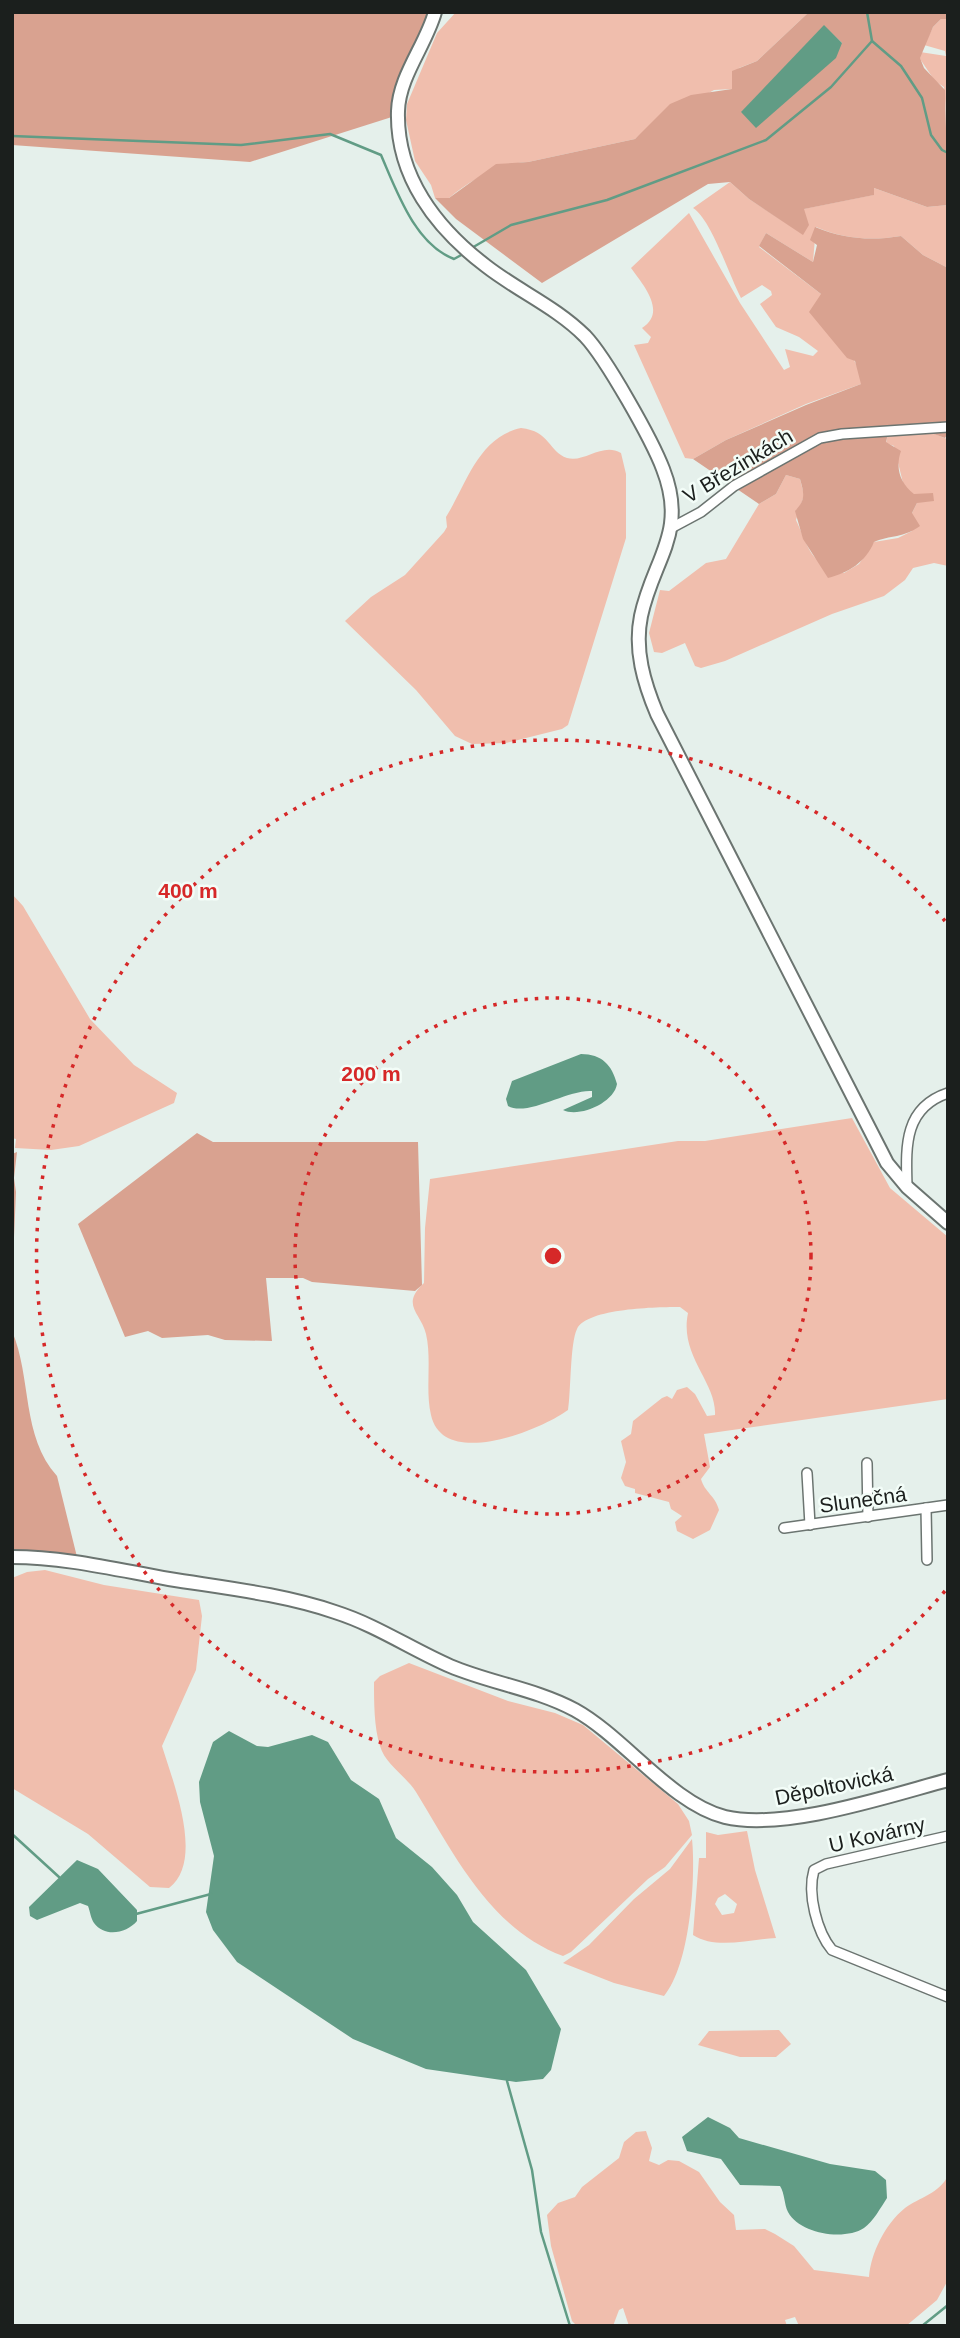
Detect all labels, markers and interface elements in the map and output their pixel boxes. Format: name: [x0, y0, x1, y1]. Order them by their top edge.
street label: V Březinkách: [679, 424, 797, 507]
text: 400 m: [158, 879, 218, 902]
text: 200 m: [341, 1062, 401, 1085]
centre of rings: [541, 1244, 565, 1268]
street label: Slunečná: [818, 1482, 908, 1517]
street label: Děpoltovická: [773, 1762, 895, 1809]
street label: U Kovárny: [827, 1812, 928, 1857]

